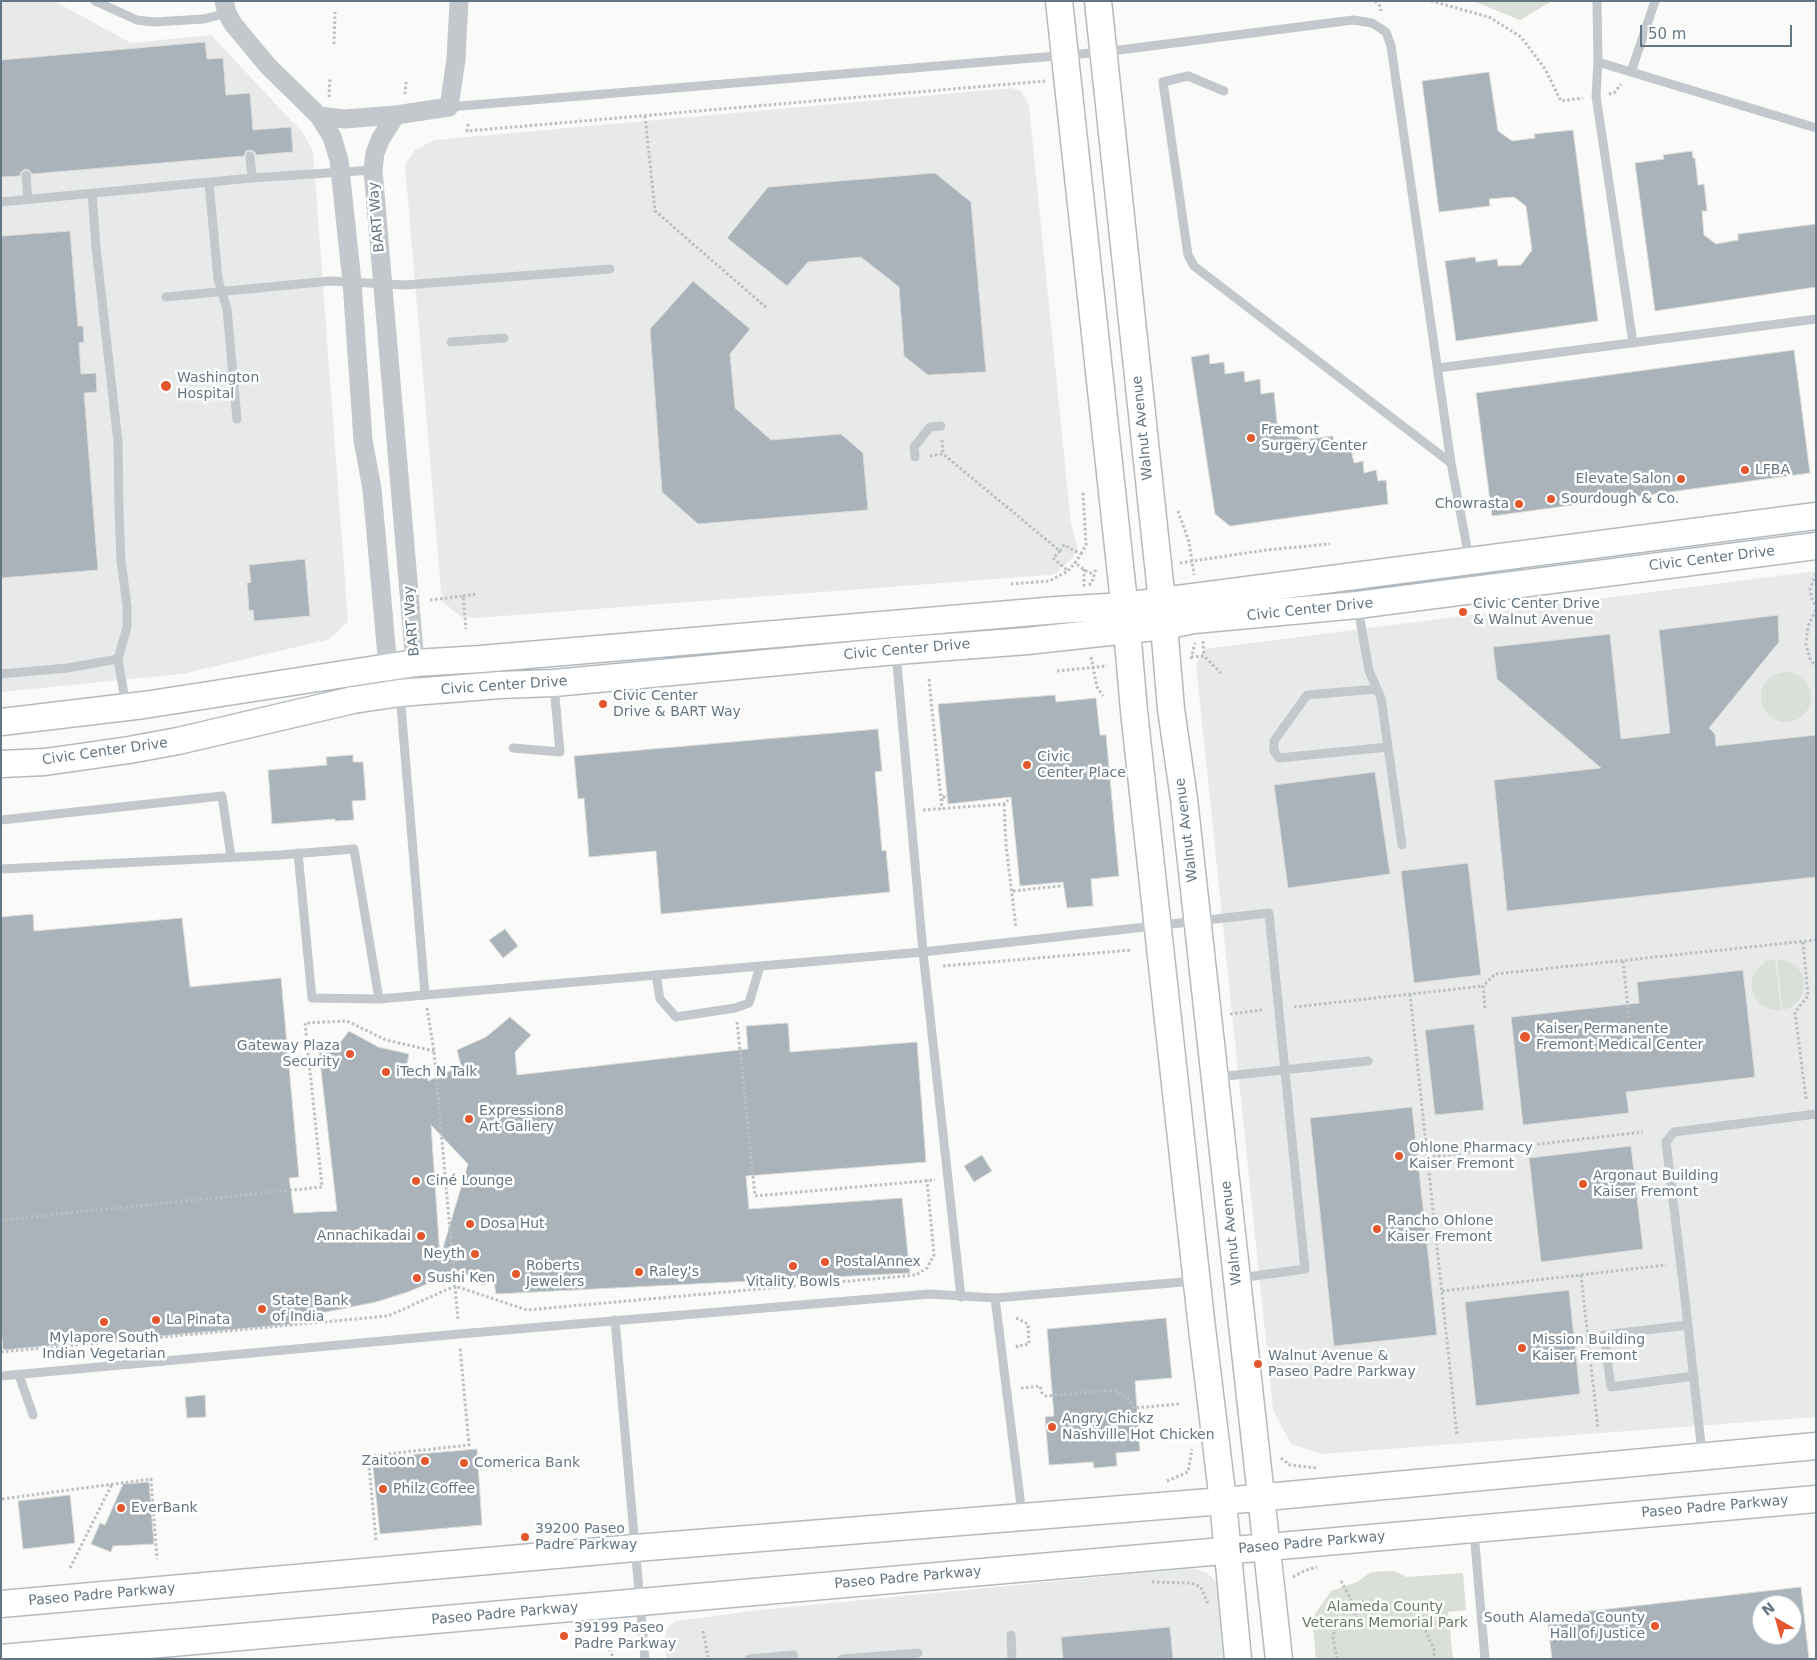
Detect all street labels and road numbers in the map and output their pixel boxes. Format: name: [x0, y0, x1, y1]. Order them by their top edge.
street label: BART Way: [366, 181, 388, 253]
street label: Walnut Avenue: [1129, 375, 1157, 481]
street label: Civic Center Drive: [1648, 543, 1776, 575]
street label: BART Way: [401, 585, 423, 657]
street label: Civic Center Drive: [1246, 595, 1374, 625]
street label: Civic Center Drive: [843, 636, 971, 664]
street label: Civic Center Drive: [440, 673, 568, 699]
street label: Civic Center Drive: [41, 735, 169, 769]
street label: Walnut Avenue: [1172, 777, 1202, 883]
street label: Walnut Avenue: [1218, 1180, 1246, 1286]
street label: Paseo Padre Parkway: [1641, 1492, 1789, 1522]
street label: Paseo Padre Parkway: [1238, 1528, 1386, 1558]
street label: Paseo Padre Parkway: [834, 1563, 982, 1593]
street label: Paseo Padre Parkway: [28, 1580, 176, 1610]
street label: Paseo Padre Parkway: [431, 1599, 579, 1629]

